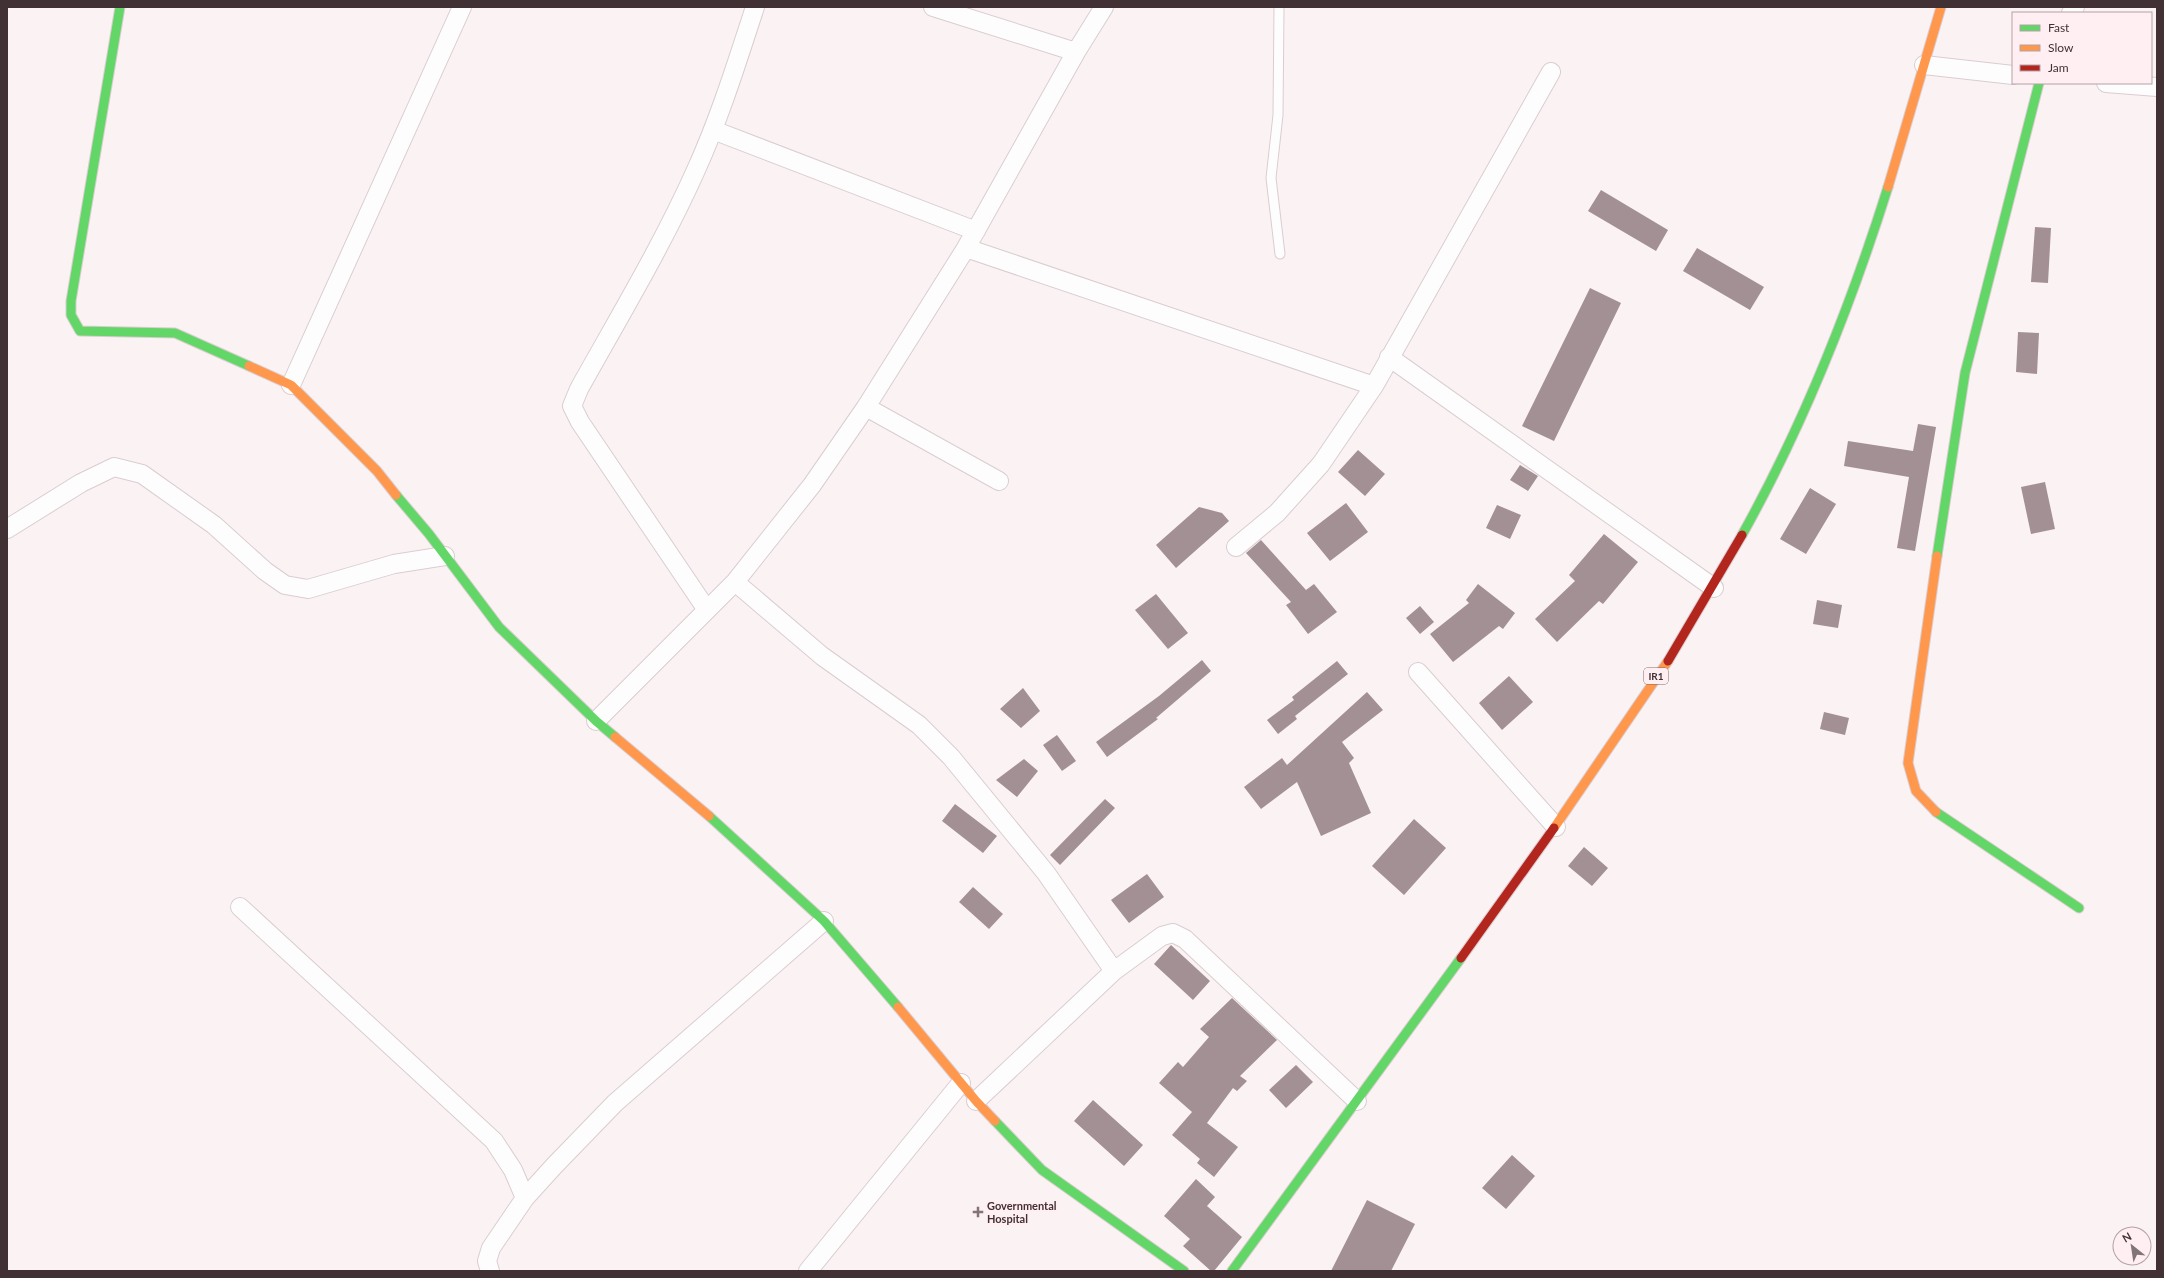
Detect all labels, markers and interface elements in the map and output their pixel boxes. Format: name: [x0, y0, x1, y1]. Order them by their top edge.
legend: [2012, 12, 2152, 84]
text: Fast: [2048, 20, 2070, 35]
text: Slow: [2048, 40, 2074, 55]
text: Jam: [2048, 60, 2069, 75]
road number: IR1: [1644, 668, 1668, 684]
place label: Governmental Hospital: [987, 1199, 1057, 1225]
marker: Governmental Hospital: [972, 1206, 984, 1218]
north arrow: [2112, 1226, 2152, 1266]
text: N: [2120, 1229, 2134, 1245]

